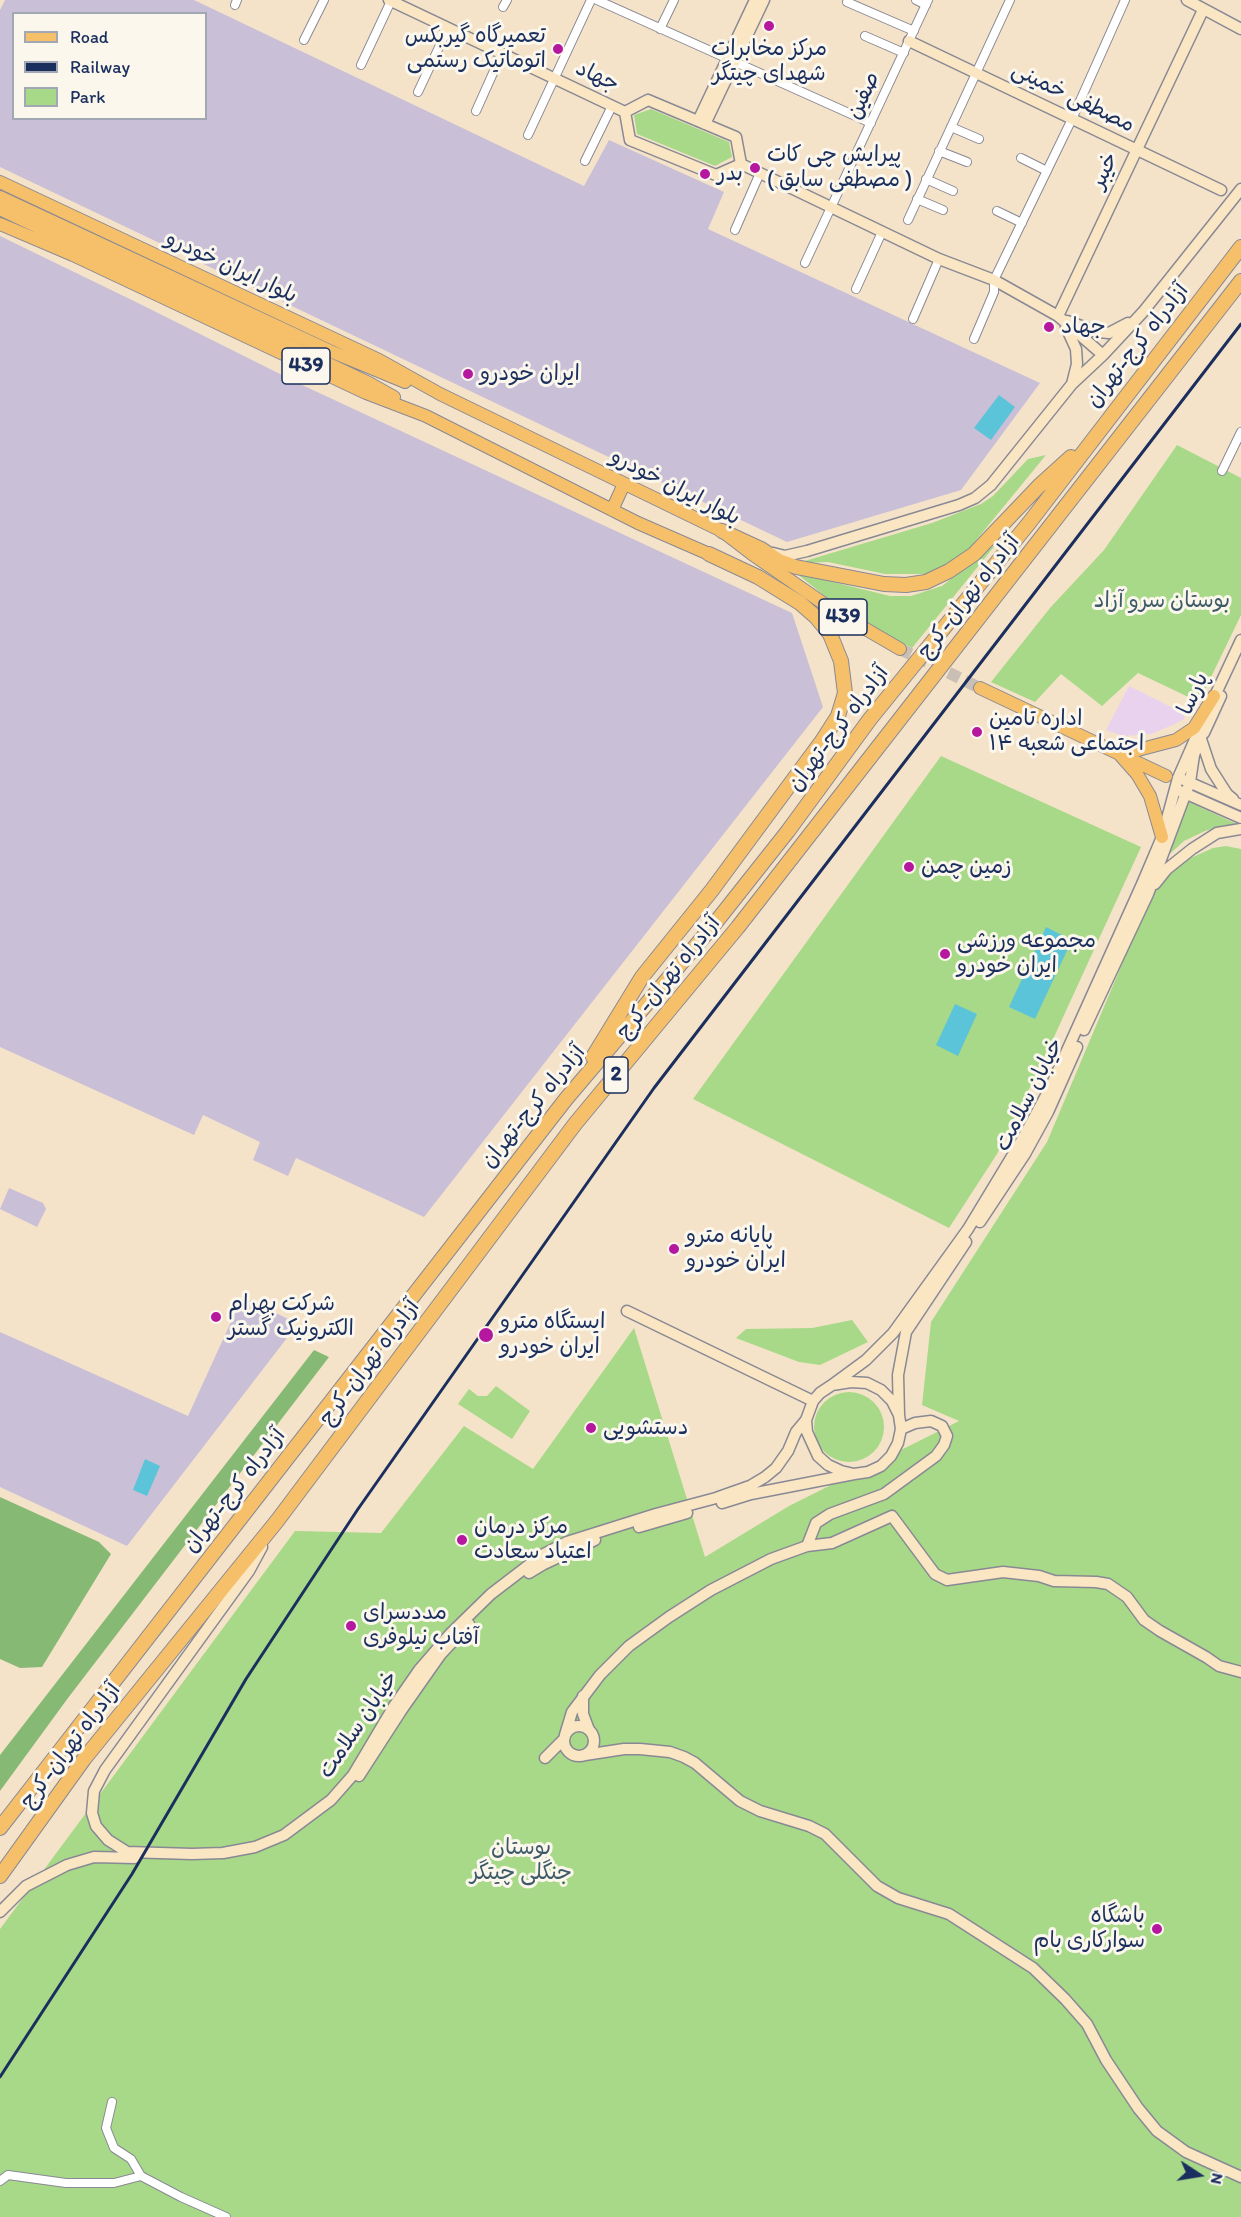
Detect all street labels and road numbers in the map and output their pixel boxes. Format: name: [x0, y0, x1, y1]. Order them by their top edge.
street label: جهاد: [571, 56, 623, 98]
street label: مصطفی خمینی: [1007, 57, 1139, 139]
street label: صفین: [842, 68, 886, 124]
street label: خیبر: [1085, 148, 1125, 194]
street label: بلوار ایران خودرو: [161, 226, 301, 310]
street label: آزادراه کرج-تهران: [1081, 278, 1195, 414]
road number: 439: [282, 348, 330, 384]
street label: بلوار ایران خودرو: [606, 444, 744, 532]
street label: آزادراه تهران-کرج: [912, 529, 1026, 665]
road number: 439: [819, 599, 867, 635]
street label: آزادراه کرج-تهران: [783, 661, 895, 797]
street label: پارسا: [1173, 669, 1215, 719]
street label: آزادراه تهران-کرج: [611, 911, 727, 1045]
street label: خیابان سلامت: [990, 1034, 1070, 1156]
street label: آزادراه کرج-تهران: [476, 1040, 592, 1174]
road number: 2: [604, 1057, 628, 1093]
street label: آزادراه تهران-کرج: [314, 1295, 426, 1431]
street label: آزادراه کرج-تهران: [178, 1423, 292, 1559]
street label: خیابان سلامت: [313, 1666, 405, 1784]
street label: آزادراه تهران-کرج: [15, 1678, 127, 1814]

